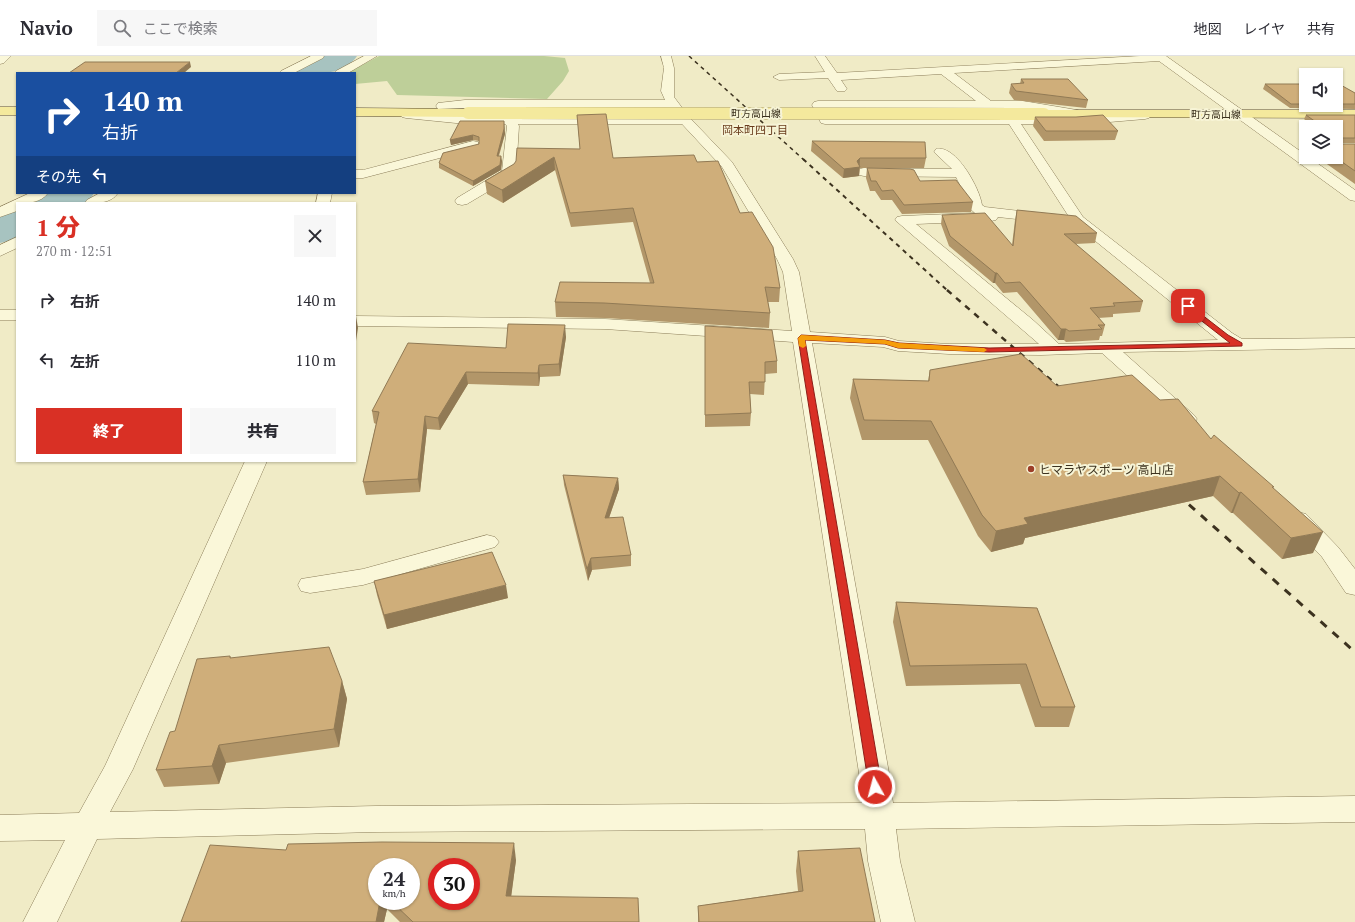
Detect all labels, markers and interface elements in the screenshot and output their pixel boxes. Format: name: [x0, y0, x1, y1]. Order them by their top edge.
search box: [97, 10, 377, 46]
text: Navio: [20, 15, 73, 40]
icon: search: [111, 17, 133, 39]
text: ここで検索: [143, 18, 218, 38]
text: 地図: [1193, 19, 1221, 38]
text: レイヤ: [1243, 19, 1285, 38]
text: 共有: [1307, 19, 1335, 38]
map controls: [1299, 68, 1343, 164]
button: sound: [1299, 68, 1343, 112]
text: 140 m: [102, 82, 183, 119]
icon: right: [36, 88, 88, 140]
street label: 町方高山線: [731, 107, 781, 120]
street label: 町方高山線: [1191, 108, 1241, 121]
text: 右折: [102, 120, 138, 144]
button: layers: [1299, 120, 1343, 164]
district label: 岡本町四丁目: [722, 123, 788, 137]
icon: left: [89, 164, 111, 186]
text: その先: [36, 166, 81, 186]
text: 1 分: [36, 211, 80, 243]
button: close: [294, 215, 336, 257]
text: 270 m · 12:51: [36, 242, 113, 260]
icon: right: [36, 289, 58, 311]
pin: [1171, 289, 1205, 323]
text: 140 m: [295, 290, 336, 310]
text: 右折: [70, 291, 100, 311]
icon: arrive: [1177, 295, 1199, 317]
icon: left: [36, 349, 58, 371]
text: 110 m: [295, 350, 336, 370]
text: 左折: [70, 351, 100, 371]
button: 終了: [36, 408, 182, 454]
button: 共有: [190, 408, 336, 454]
place label: ヒマラヤスポーツ 高山店: [1039, 462, 1174, 477]
marker: ヒマラヤスポーツ 高山店: [1026, 464, 1036, 474]
position arrow: [854, 766, 896, 808]
speed limit sign: 30: [428, 858, 480, 910]
text: 24: [383, 865, 405, 892]
text: km/h: [382, 887, 406, 900]

